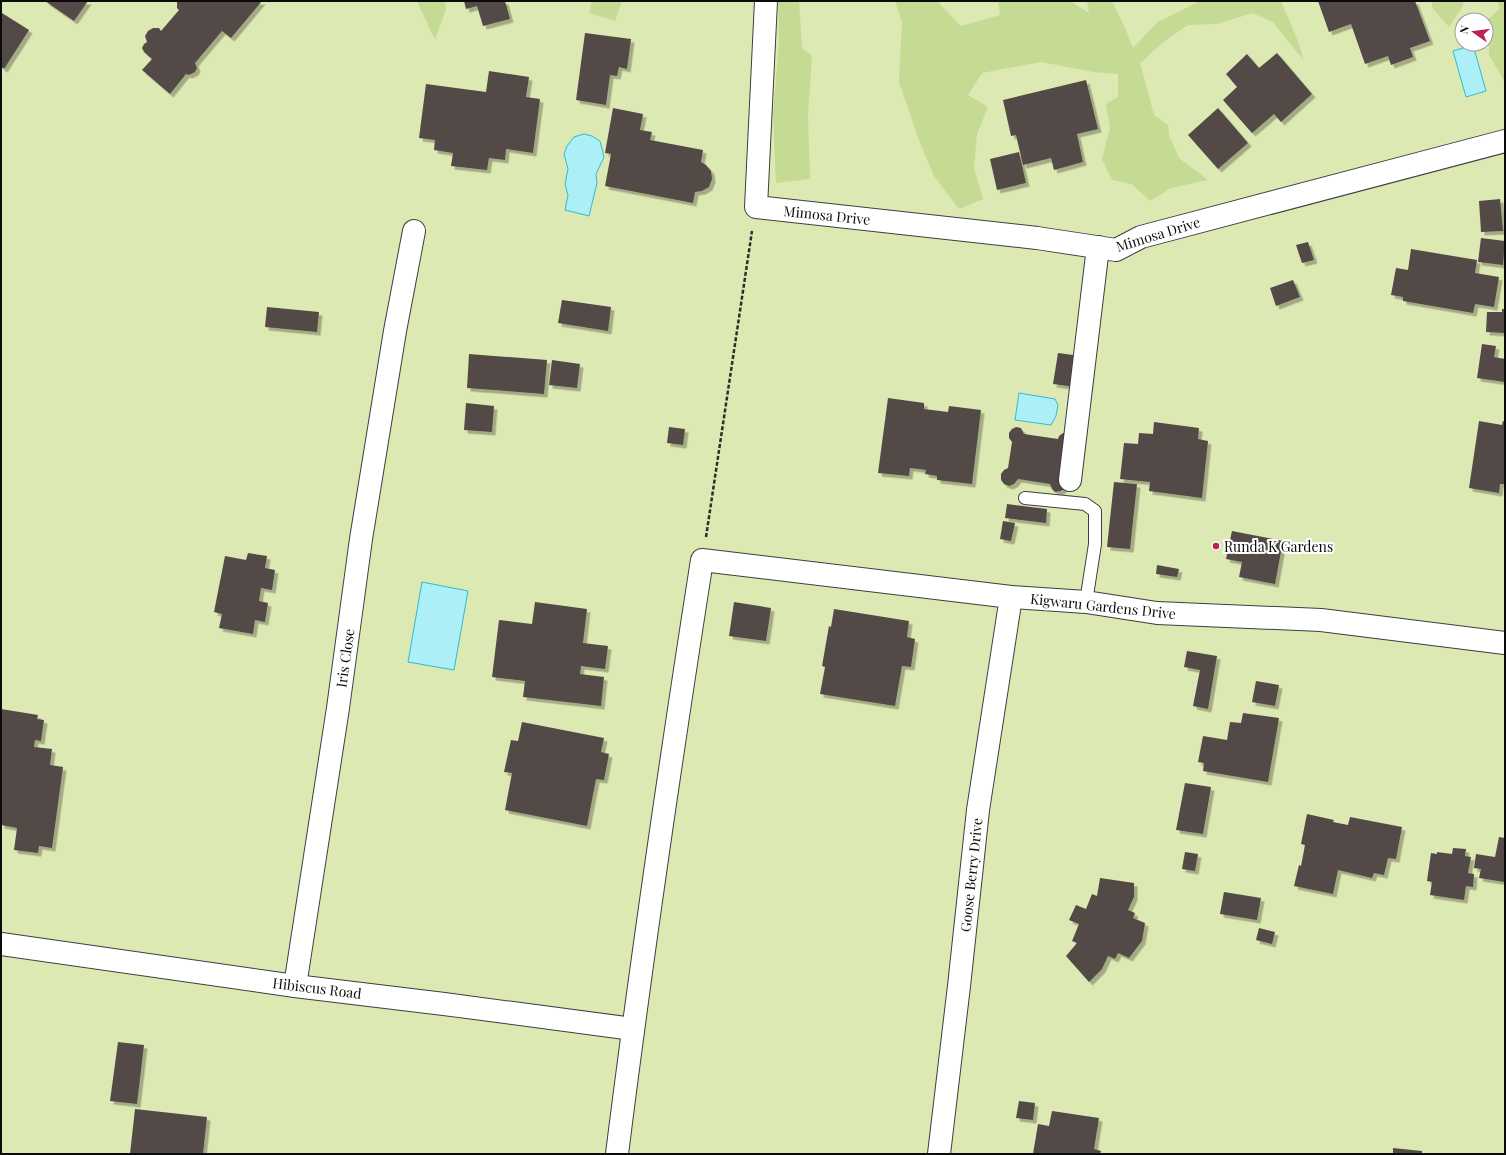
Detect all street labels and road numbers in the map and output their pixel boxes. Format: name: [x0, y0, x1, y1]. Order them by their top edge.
street label: Mimosa Drive: [783, 201, 871, 229]
street label: Mimosa Drive: [1114, 212, 1202, 256]
street label: Kigwaru Gardens Drive: [1029, 589, 1177, 623]
street label: Iris Close: [331, 627, 359, 689]
street label: Goose Berry Drive: [956, 817, 986, 933]
street label: Hibiscus Road: [271, 973, 363, 1003]

